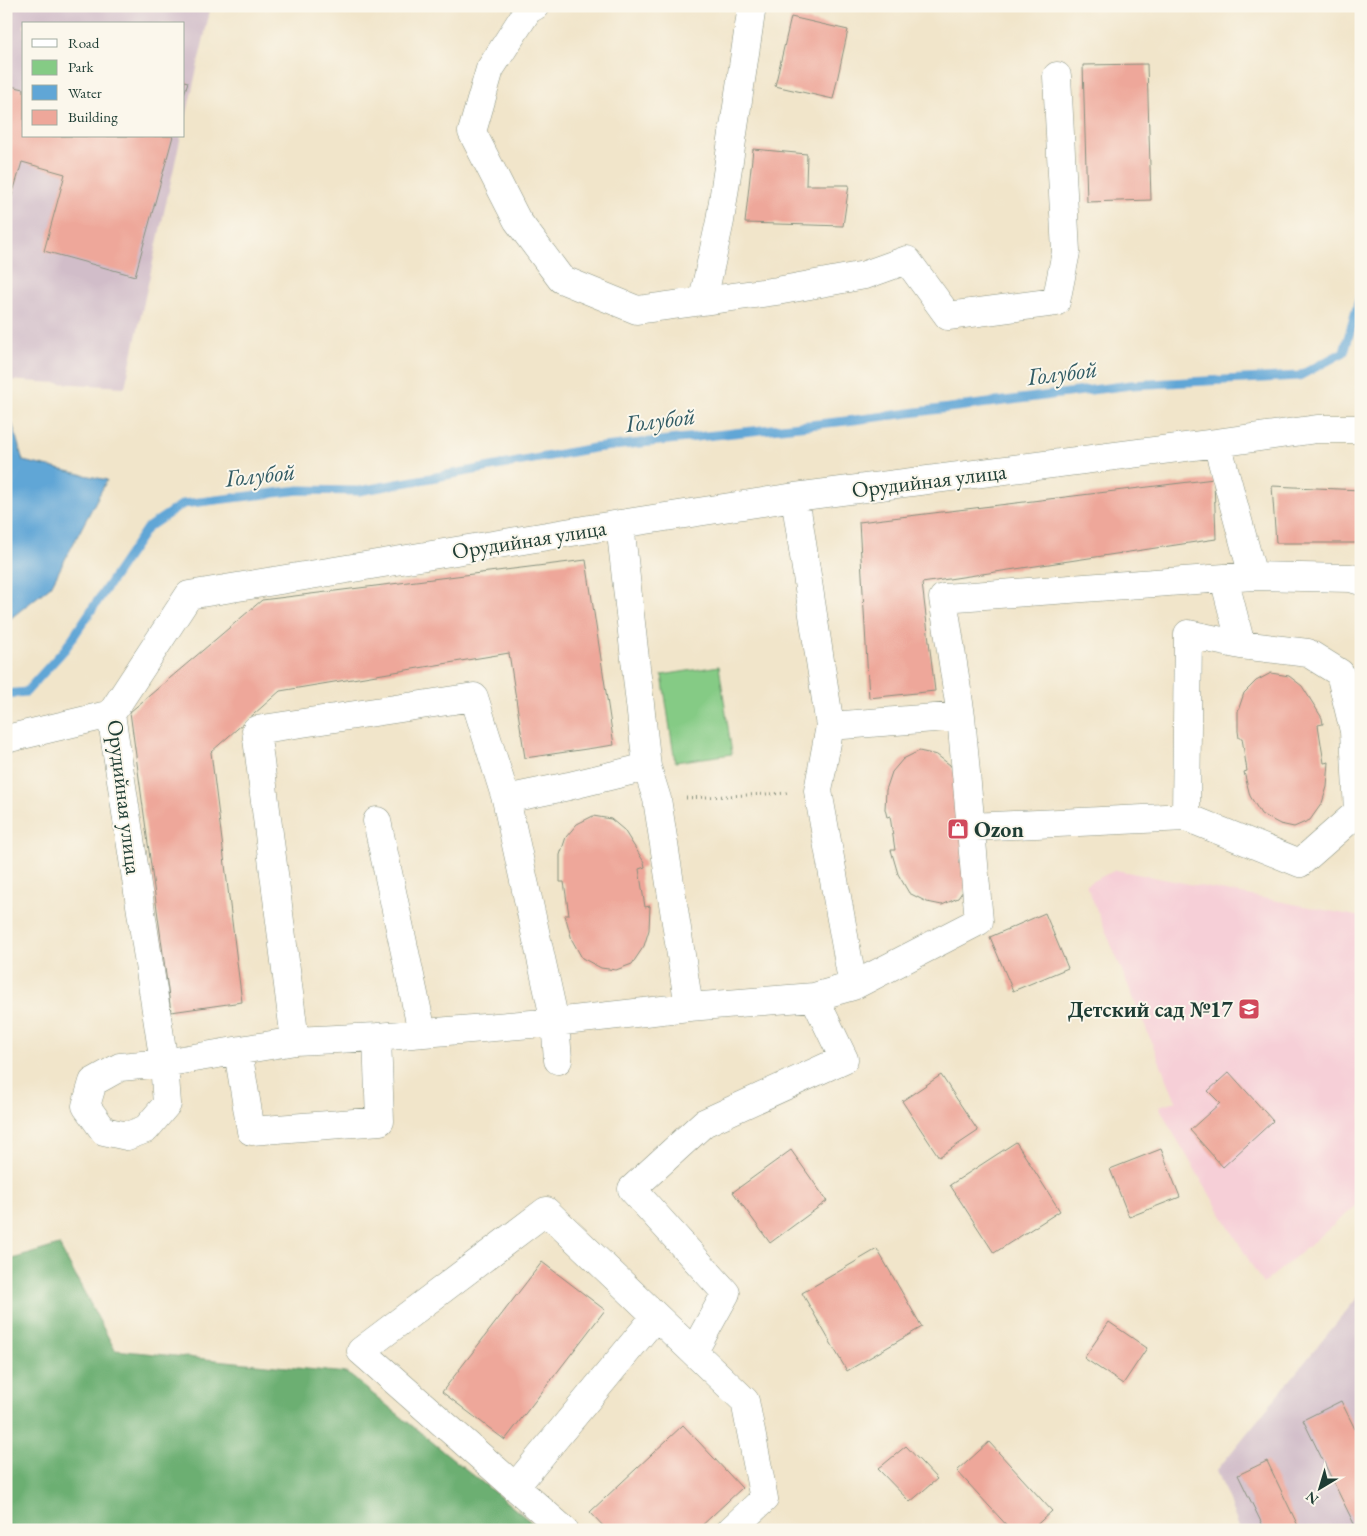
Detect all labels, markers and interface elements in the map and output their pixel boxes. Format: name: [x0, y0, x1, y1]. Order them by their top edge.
legend: [22, 22, 185, 138]
text: Road: [68, 33, 100, 52]
text: Park: [68, 57, 95, 76]
text: Water: [68, 83, 102, 102]
text: Building: [68, 107, 118, 126]
water label: Голубой: [1024, 353, 1099, 392]
water label: Голубой: [622, 400, 697, 439]
water label: Голубой: [222, 455, 297, 494]
street label: Орудийная улица: [850, 457, 1008, 504]
street label: Орудийная улица: [450, 513, 609, 566]
street label: Орудийная улица: [101, 718, 148, 876]
place label: Ozon: [974, 815, 1024, 844]
shop icon: Ozon: [946, 817, 970, 841]
place label: Детский сад №17: [1068, 995, 1233, 1024]
school or university icon: Детский сад №17: [1237, 997, 1261, 1021]
north arrow: [1294, 1464, 1344, 1514]
text: N: [1301, 1487, 1322, 1509]

